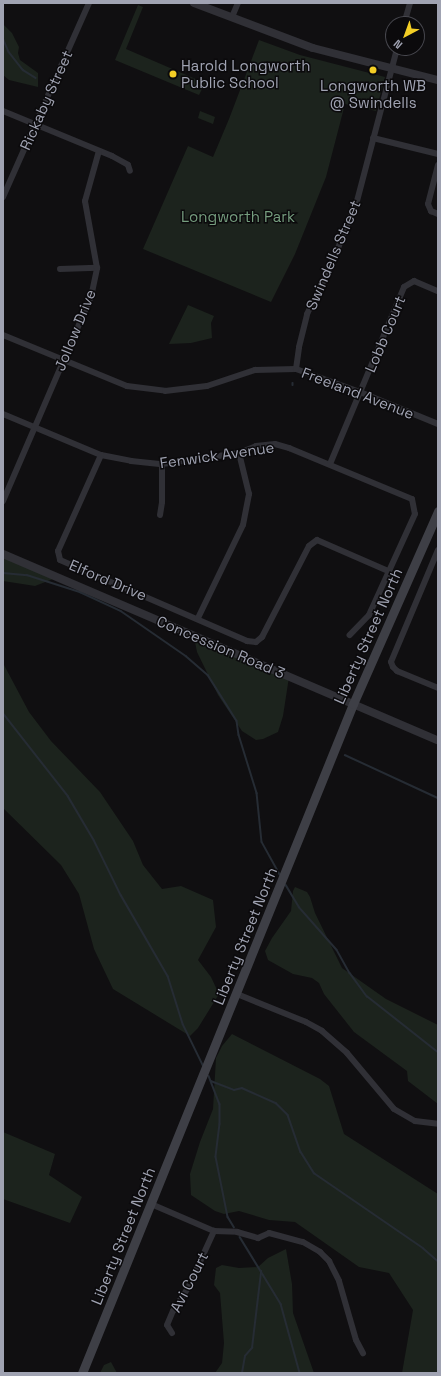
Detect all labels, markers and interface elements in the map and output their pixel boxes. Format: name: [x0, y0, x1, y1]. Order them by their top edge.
north arrow: [385, 16, 425, 56]
text: N: [390, 37, 405, 52]
street label: Rickaby Street: [16, 47, 76, 153]
place label: Harold Longworth Public School: [181, 56, 310, 91]
marker: Longworth WB @ Swindells: [368, 65, 378, 75]
marker: Harold Longworth Public School: [168, 69, 178, 79]
place label: Longworth WB @ Swindells: [320, 76, 426, 111]
street label: Swindells Street: [302, 197, 364, 313]
park label: Longworth Park: [181, 208, 295, 226]
street label: Jollow Drive: [51, 287, 99, 373]
street label: Lobb Court: [361, 293, 409, 375]
street label: Freeland Avenue: [299, 363, 417, 423]
street label: Fenwick Avenue: [159, 438, 275, 472]
street label: Elford Drive: [67, 556, 149, 604]
street label: Liberty Street North: [330, 565, 406, 707]
street label: Concession Road 3: [154, 612, 288, 682]
street label: Liberty Street North: [209, 865, 281, 1007]
street label: Liberty Street North: [87, 1165, 159, 1307]
street label: Avi Court: [166, 1249, 212, 1315]

